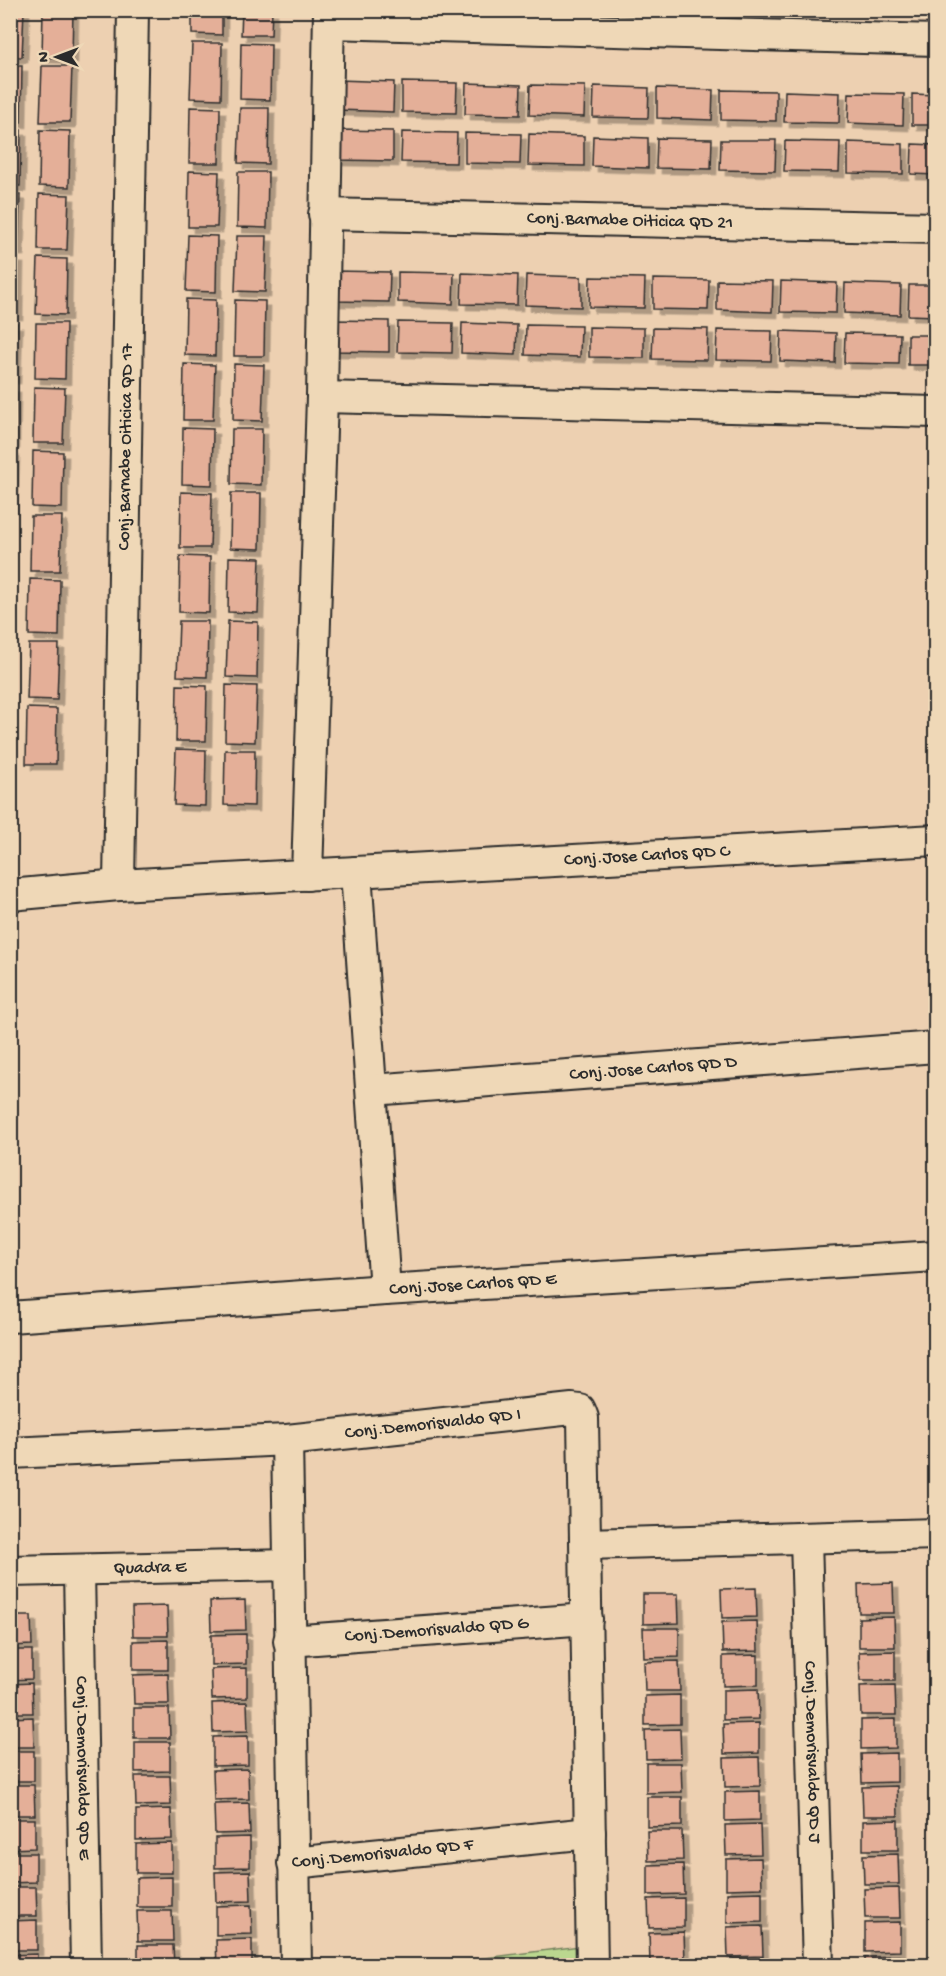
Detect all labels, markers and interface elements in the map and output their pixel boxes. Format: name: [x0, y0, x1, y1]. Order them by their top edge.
north arrow: [27, 27, 87, 87]
text: N: [36, 51, 55, 62]
street label: Conj.Barnabe Oiticica QD 21: [526, 208, 733, 234]
street label: Conj.Barnabe Oiticica QD 17: [114, 343, 138, 551]
street label: Conj.Jose Carlos QD C: [563, 841, 731, 871]
street label: Conj.Jose Carlos QD D: [569, 1052, 738, 1085]
street label: Conj.Jose Carlos QD E: [389, 1269, 558, 1300]
street label: Conj.Demorisvaldo QD I: [344, 1404, 522, 1444]
street label: Quadra E: [113, 1557, 187, 1579]
street label: Conj.Demorisvaldo QD G: [344, 1613, 530, 1647]
street label: Conj.Demorisvaldo QD J: [799, 1660, 825, 1845]
street label: Conj.Demorisvaldo QD E: [70, 1676, 95, 1861]
street label: Conj.Demorisvaldo QD F: [291, 1834, 475, 1874]

